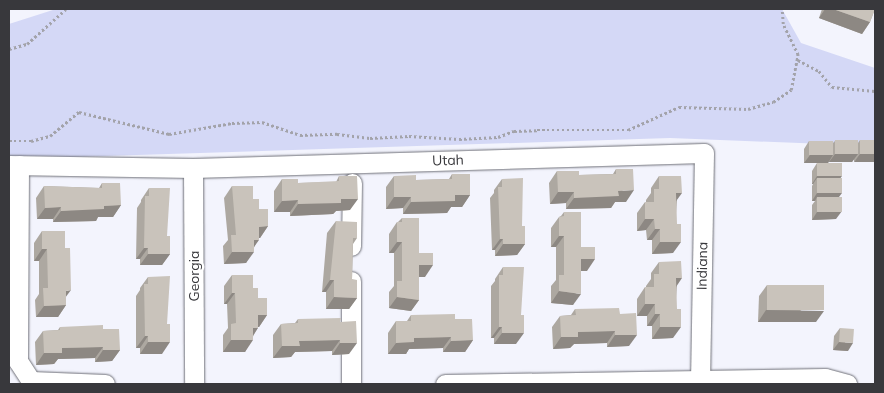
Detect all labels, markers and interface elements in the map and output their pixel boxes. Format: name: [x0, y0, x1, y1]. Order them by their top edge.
street label: Utah: [432, 151, 464, 169]
street label: Indiana: [693, 242, 711, 290]
street label: Georgia: [186, 250, 202, 302]

